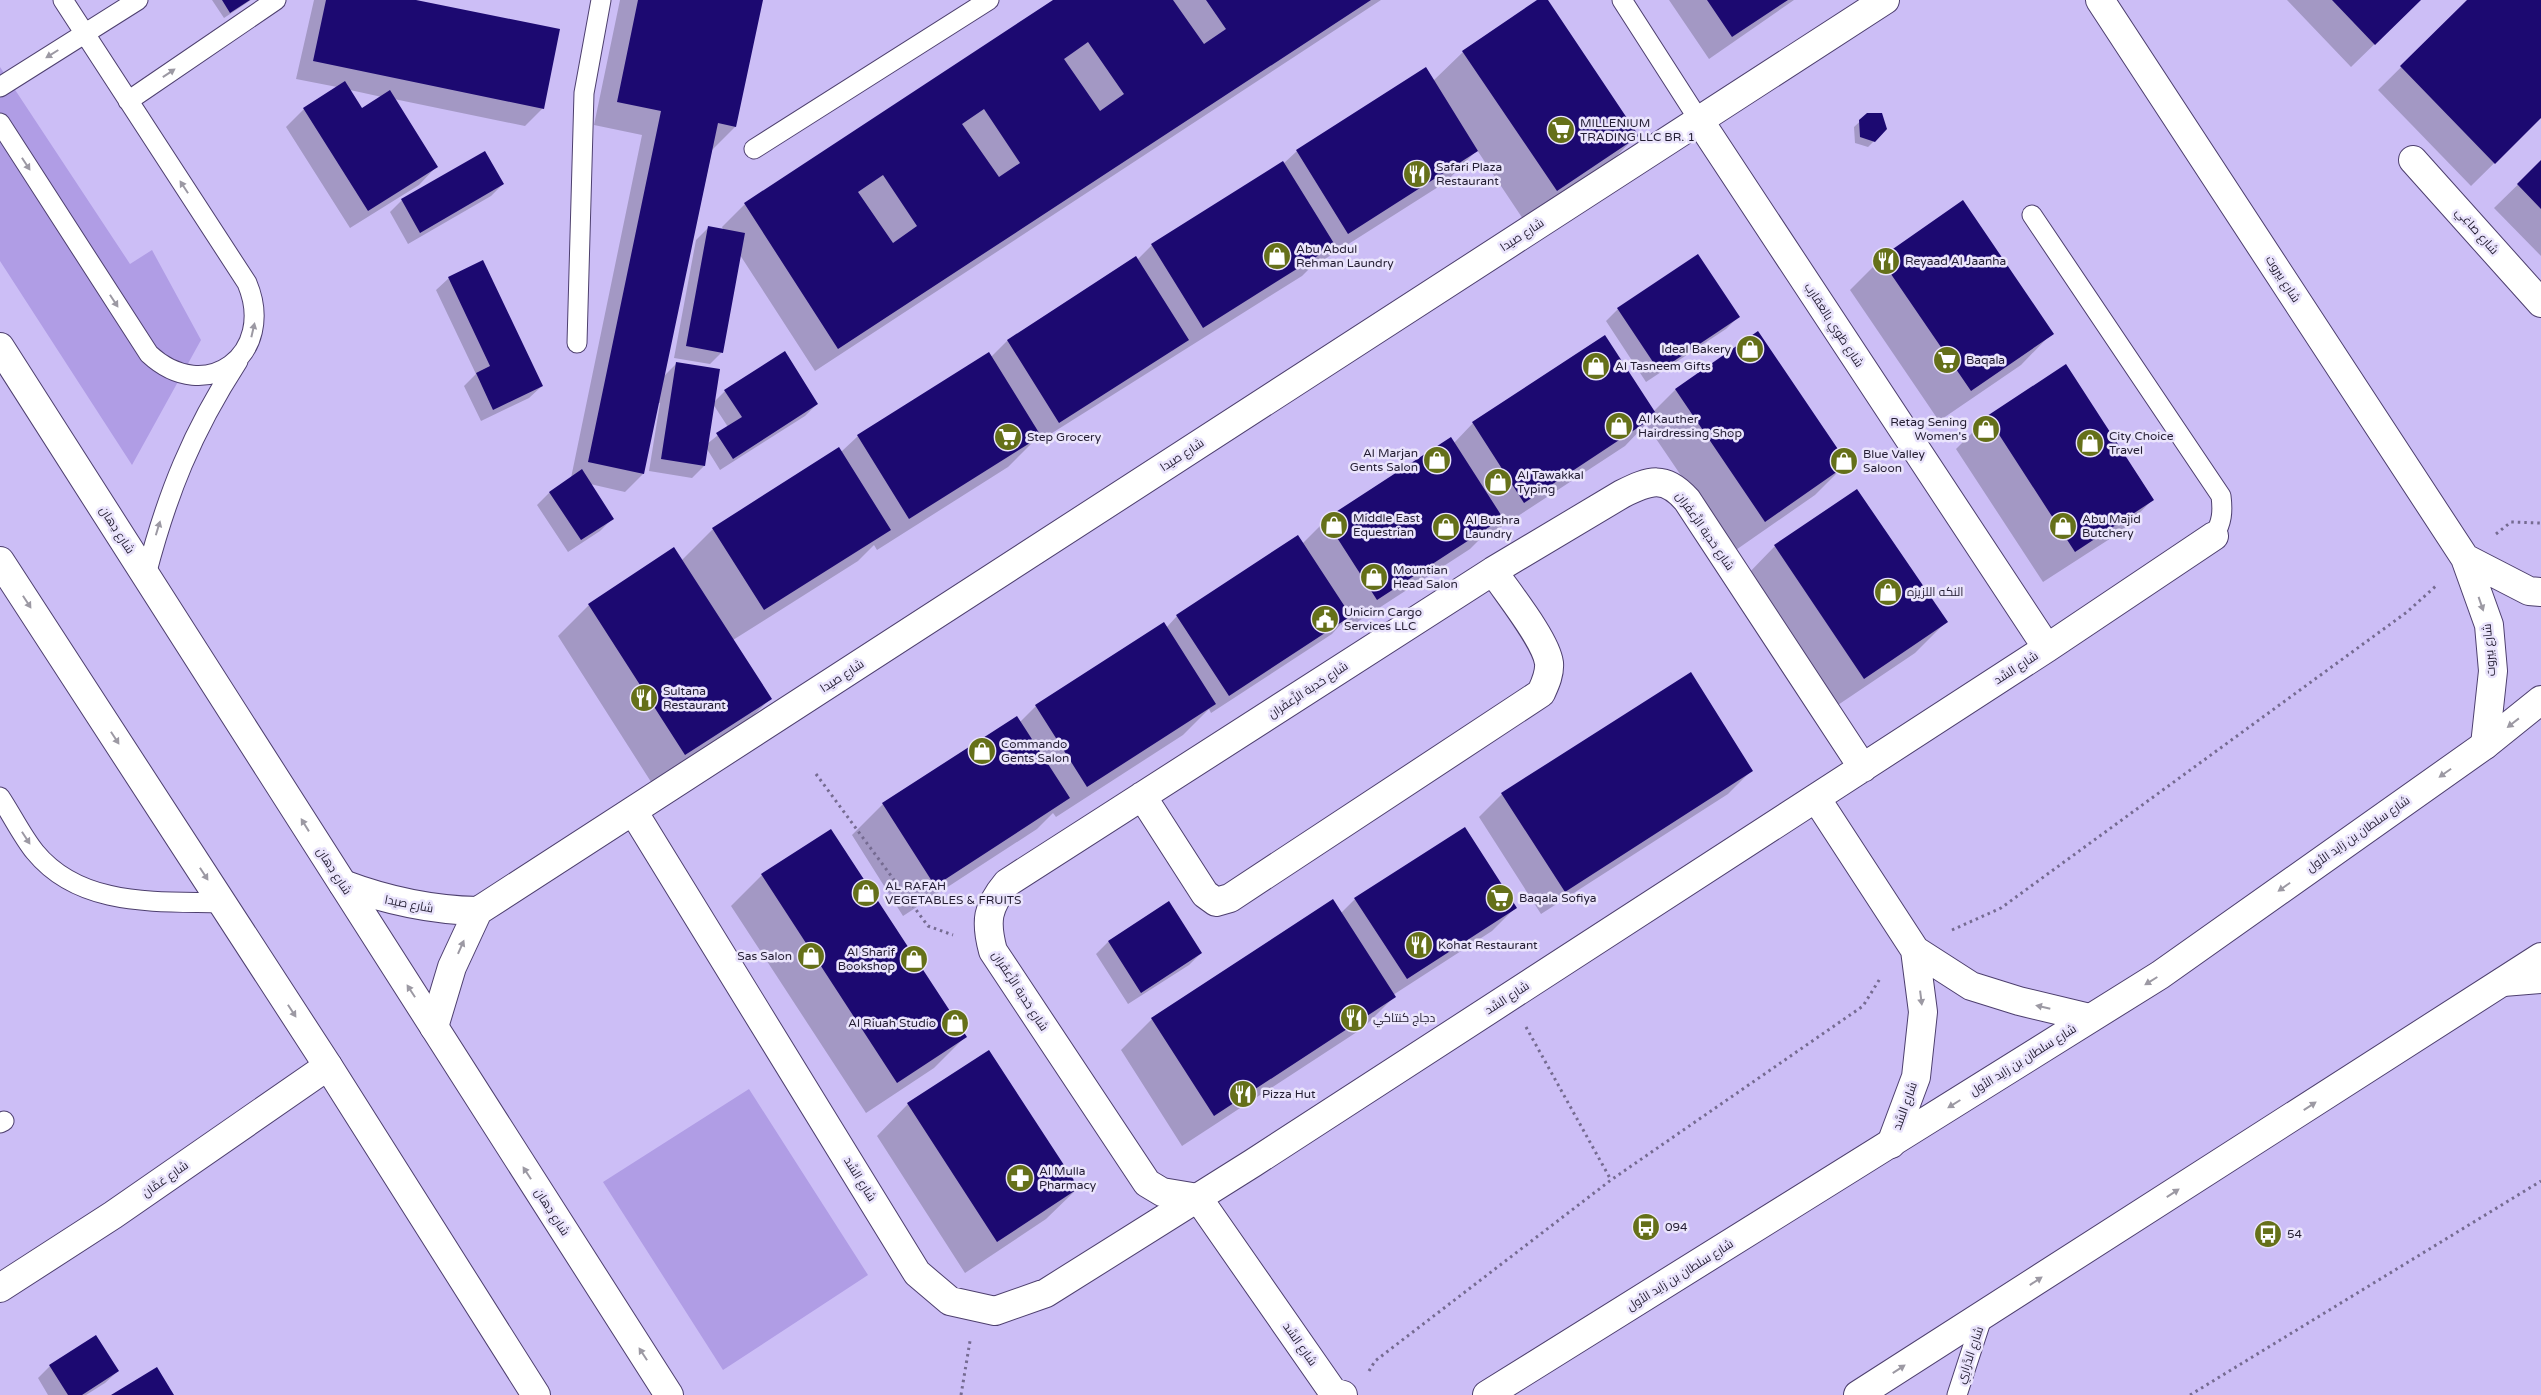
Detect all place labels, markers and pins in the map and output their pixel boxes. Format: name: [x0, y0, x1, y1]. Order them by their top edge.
supermarket icon: MILLENIUM TRADING LLC BR. 1: [1546, 115, 1576, 145]
place label: MILLENIUM TRADING LLC BR. 1: [1580, 116, 1695, 144]
restaurant icon: Safari Plaza Restaurant: [1402, 159, 1432, 189]
place label: Safari Plaza Restaurant: [1436, 160, 1502, 188]
shop icon: Abu Abdul Rehman Laundry: [1262, 241, 1292, 271]
place label: Abu Abdul Rehman Laundry: [1296, 242, 1394, 270]
restaurant icon: Reyaad Al Jaanha: [1871, 246, 1901, 276]
place label: Reyaad Al Jaanha: [1905, 254, 2006, 268]
shop icon: Ideal Bakery: [1735, 334, 1765, 364]
place label: Ideal Bakery: [1661, 342, 1732, 356]
supermarket icon: Baqala: [1932, 345, 1962, 375]
shop icon: Al Tasneem Gifts: [1581, 351, 1611, 381]
place label: Baqala: [1966, 353, 2005, 367]
place label: Al Tasneem Gifts: [1615, 359, 1711, 373]
shop icon: Al Kauther Hairdressing Shop: [1604, 411, 1634, 441]
place label: Al Kauther Hairdressing Shop: [1638, 412, 1742, 440]
shop icon: Retag Sening Women's: [1971, 414, 2001, 444]
place label: Retag Sening Women's: [1890, 415, 1967, 443]
supermarket icon: Step Grocery: [993, 422, 1023, 452]
shop icon: City Choice Travel: [2075, 428, 2105, 458]
place label: City Choice Travel: [2109, 429, 2174, 457]
place label: Step Grocery: [1027, 430, 1102, 444]
shop icon: Al Marjan Gents Salon: [1422, 445, 1452, 475]
place label: Al Marjan Gents Salon: [1350, 446, 1418, 474]
shop icon: Blue Valley Saloon: [1829, 446, 1859, 476]
place label: Blue Valley Saloon: [1863, 447, 1926, 475]
shop icon: Al Tawakkal Typing: [1483, 467, 1513, 497]
place label: Al Tawakkal Typing: [1517, 468, 1584, 496]
shop icon: Middle East Equestrian: [1319, 510, 1349, 540]
place label: Middle East Equestrian: [1353, 511, 1421, 539]
shop icon: Abu Majid Butchery: [2048, 511, 2078, 541]
shop icon: Al Bushra Laundry: [1431, 512, 1461, 542]
place label: Abu Majid Butchery: [2082, 512, 2141, 540]
place label: Al Bushra Laundry: [1465, 513, 1520, 541]
shop icon: Mountian Head Salon: [1359, 562, 1389, 592]
place label: Mountian Head Salon: [1393, 563, 1458, 591]
shop icon: النكه اللزيزه: [1873, 577, 1903, 607]
place label: النكه اللزيزه: [1907, 585, 1964, 599]
public building icon: Unicirn Cargo Services LLC: [1310, 604, 1340, 634]
place label: Unicirn Cargo Services LLC: [1344, 605, 1422, 633]
restaurant icon: Sultana Restaurant: [629, 683, 659, 713]
place label: Sultana Restaurant: [663, 684, 726, 712]
shop icon: Commando Gents Salon: [967, 736, 997, 766]
place label: Commando Gents Salon: [1001, 737, 1069, 765]
shop icon: AL RAFAH VEGETABLES & FRUITS: [851, 878, 881, 908]
place label: AL RAFAH VEGETABLES & FRUITS: [885, 879, 1022, 907]
supermarket icon: Baqala Sofiya: [1485, 883, 1515, 913]
place label: Baqala Sofiya: [1519, 891, 1597, 905]
restaurant icon: Kohat Restaurant: [1404, 930, 1434, 960]
place label: Kohat Restaurant: [1438, 938, 1538, 952]
shop icon: Sas Salon: [796, 941, 826, 971]
shop icon: Al Sharif Bookshop: [899, 944, 929, 974]
place label: Al Sharif Bookshop: [838, 945, 895, 973]
place label: Sas Salon: [737, 949, 792, 963]
restaurant icon: دجاج كنتاكي: [1339, 1003, 1369, 1033]
shop icon: Al Riuah Studio: [940, 1008, 970, 1038]
place label: دجاج كنتاكي: [1373, 1011, 1435, 1028]
place label: Al Riuah Studio: [848, 1016, 936, 1030]
restaurant icon: Pizza Hut: [1228, 1079, 1258, 1109]
place label: Pizza Hut: [1262, 1087, 1316, 1101]
pharmacy icon: Al Mulla Pharmacy: [1005, 1163, 1035, 1193]
place label: Al Mulla Pharmacy: [1039, 1164, 1097, 1192]
bus stop icon: 094: [1631, 1212, 1661, 1242]
bus stop icon: 54: [2253, 1219, 2283, 1249]
place label: 094: [1665, 1220, 1688, 1234]
place label: 54: [2287, 1227, 2303, 1241]

